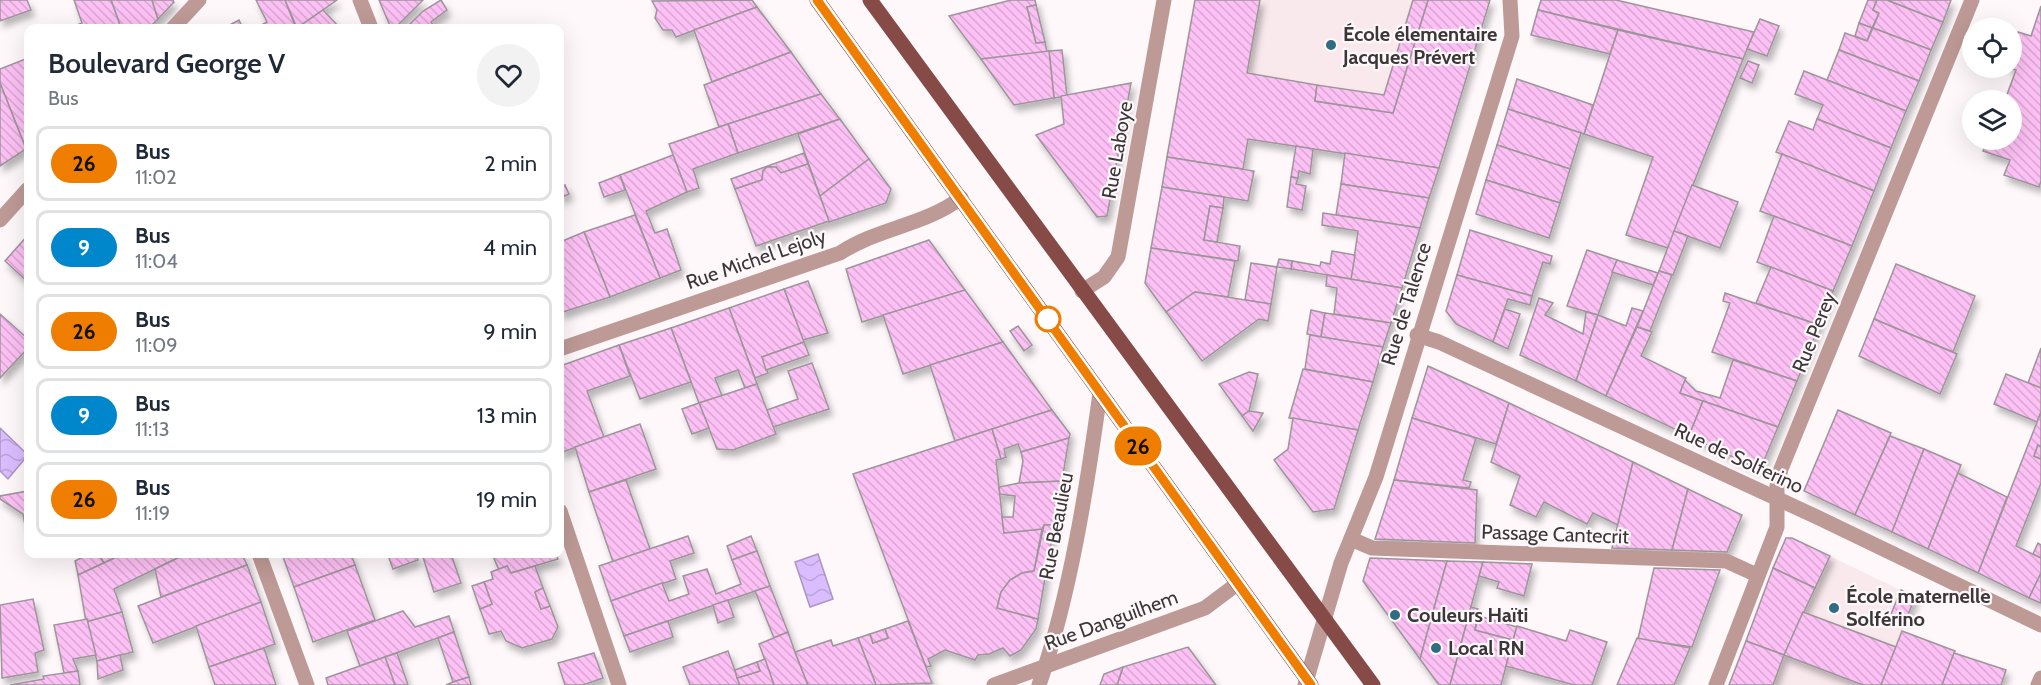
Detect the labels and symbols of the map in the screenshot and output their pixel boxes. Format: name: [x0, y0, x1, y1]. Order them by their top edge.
place label: École élementaire Jacques Prévert: [1342, 22, 1497, 69]
marker: École élementaire Jacques Prévert: [1324, 38, 1338, 52]
street label: Rue Laboye: [1097, 99, 1137, 201]
street label: Rue Michel Lejoly: [683, 224, 829, 294]
street label: Rue de Talence: [1376, 240, 1436, 368]
street label: Rue Perey: [1787, 288, 1841, 376]
unlabelled marker: [1035, 306, 1061, 332]
street label: Rue de Solferino: [1671, 418, 1807, 498]
line badge: 26: [1111, 426, 1165, 466]
street label: Rue Beaulieu: [1034, 470, 1078, 582]
street label: Passage Cantecrit: [1481, 519, 1630, 549]
place label: École maternelle Solférino: [1846, 584, 1991, 631]
street label: Rue Danguilhem: [1041, 585, 1181, 655]
marker: École maternelle Solférino: [1827, 601, 1841, 615]
place label: Couleurs Haïti: [1407, 603, 1528, 627]
marker: Couleurs Haïti: [1388, 608, 1402, 622]
place label: Local RN: [1448, 636, 1525, 660]
marker: Local RN: [1429, 641, 1443, 655]

